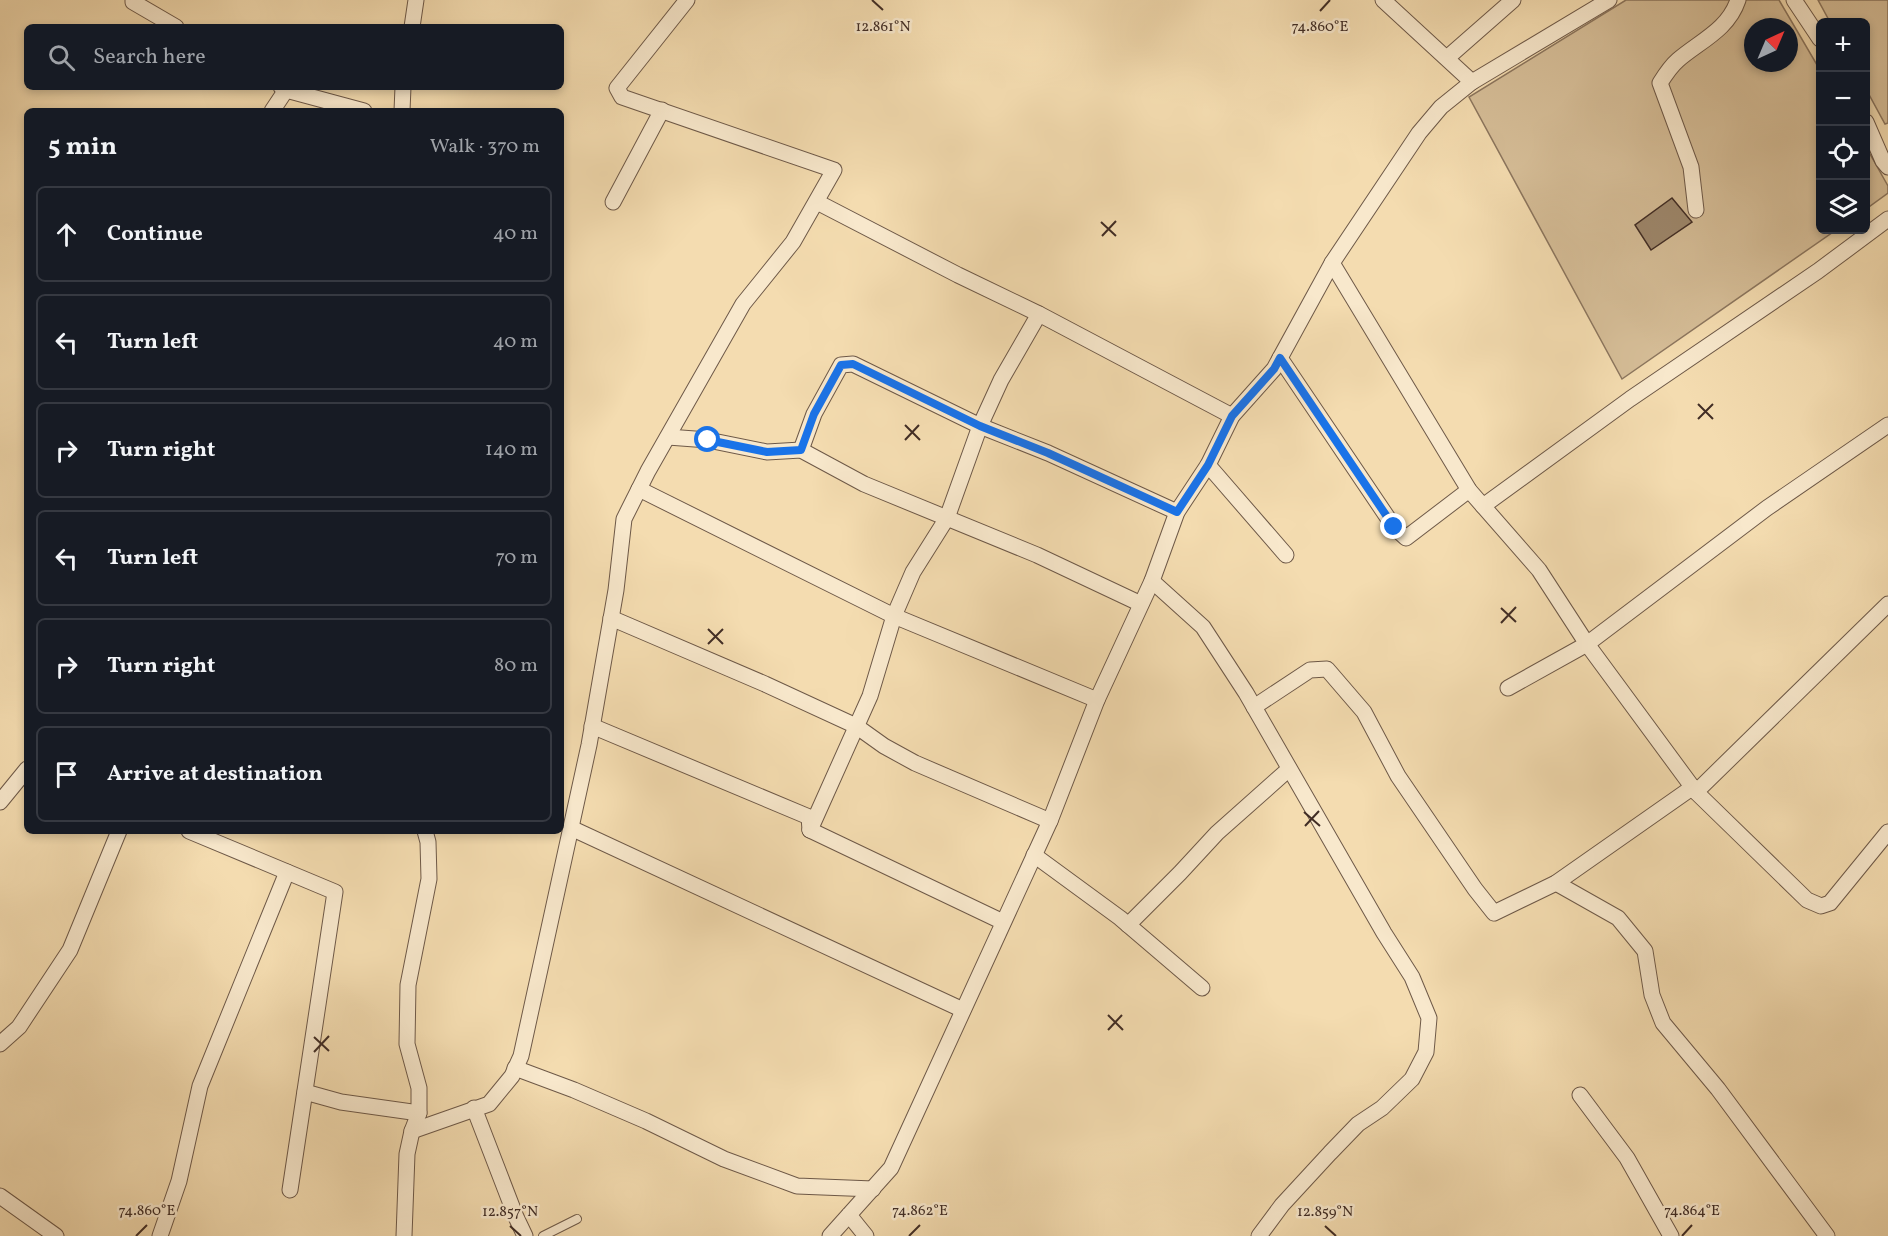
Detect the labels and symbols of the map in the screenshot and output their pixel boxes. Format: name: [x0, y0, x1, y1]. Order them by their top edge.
text: 12.861°N: [855, 17, 911, 38]
text: 74.860°E: [1292, 17, 1348, 38]
north arrow: [1744, 18, 1798, 72]
route start: [694, 426, 720, 452]
route end: [1380, 513, 1406, 539]
text: 74.860°E: [119, 1201, 175, 1222]
text: 74.862°E: [892, 1201, 948, 1222]
text: 74.864°E: [1664, 1201, 1720, 1222]
text: 12.857°N: [482, 1202, 538, 1223]
text: 12.859°N: [1297, 1202, 1353, 1223]

